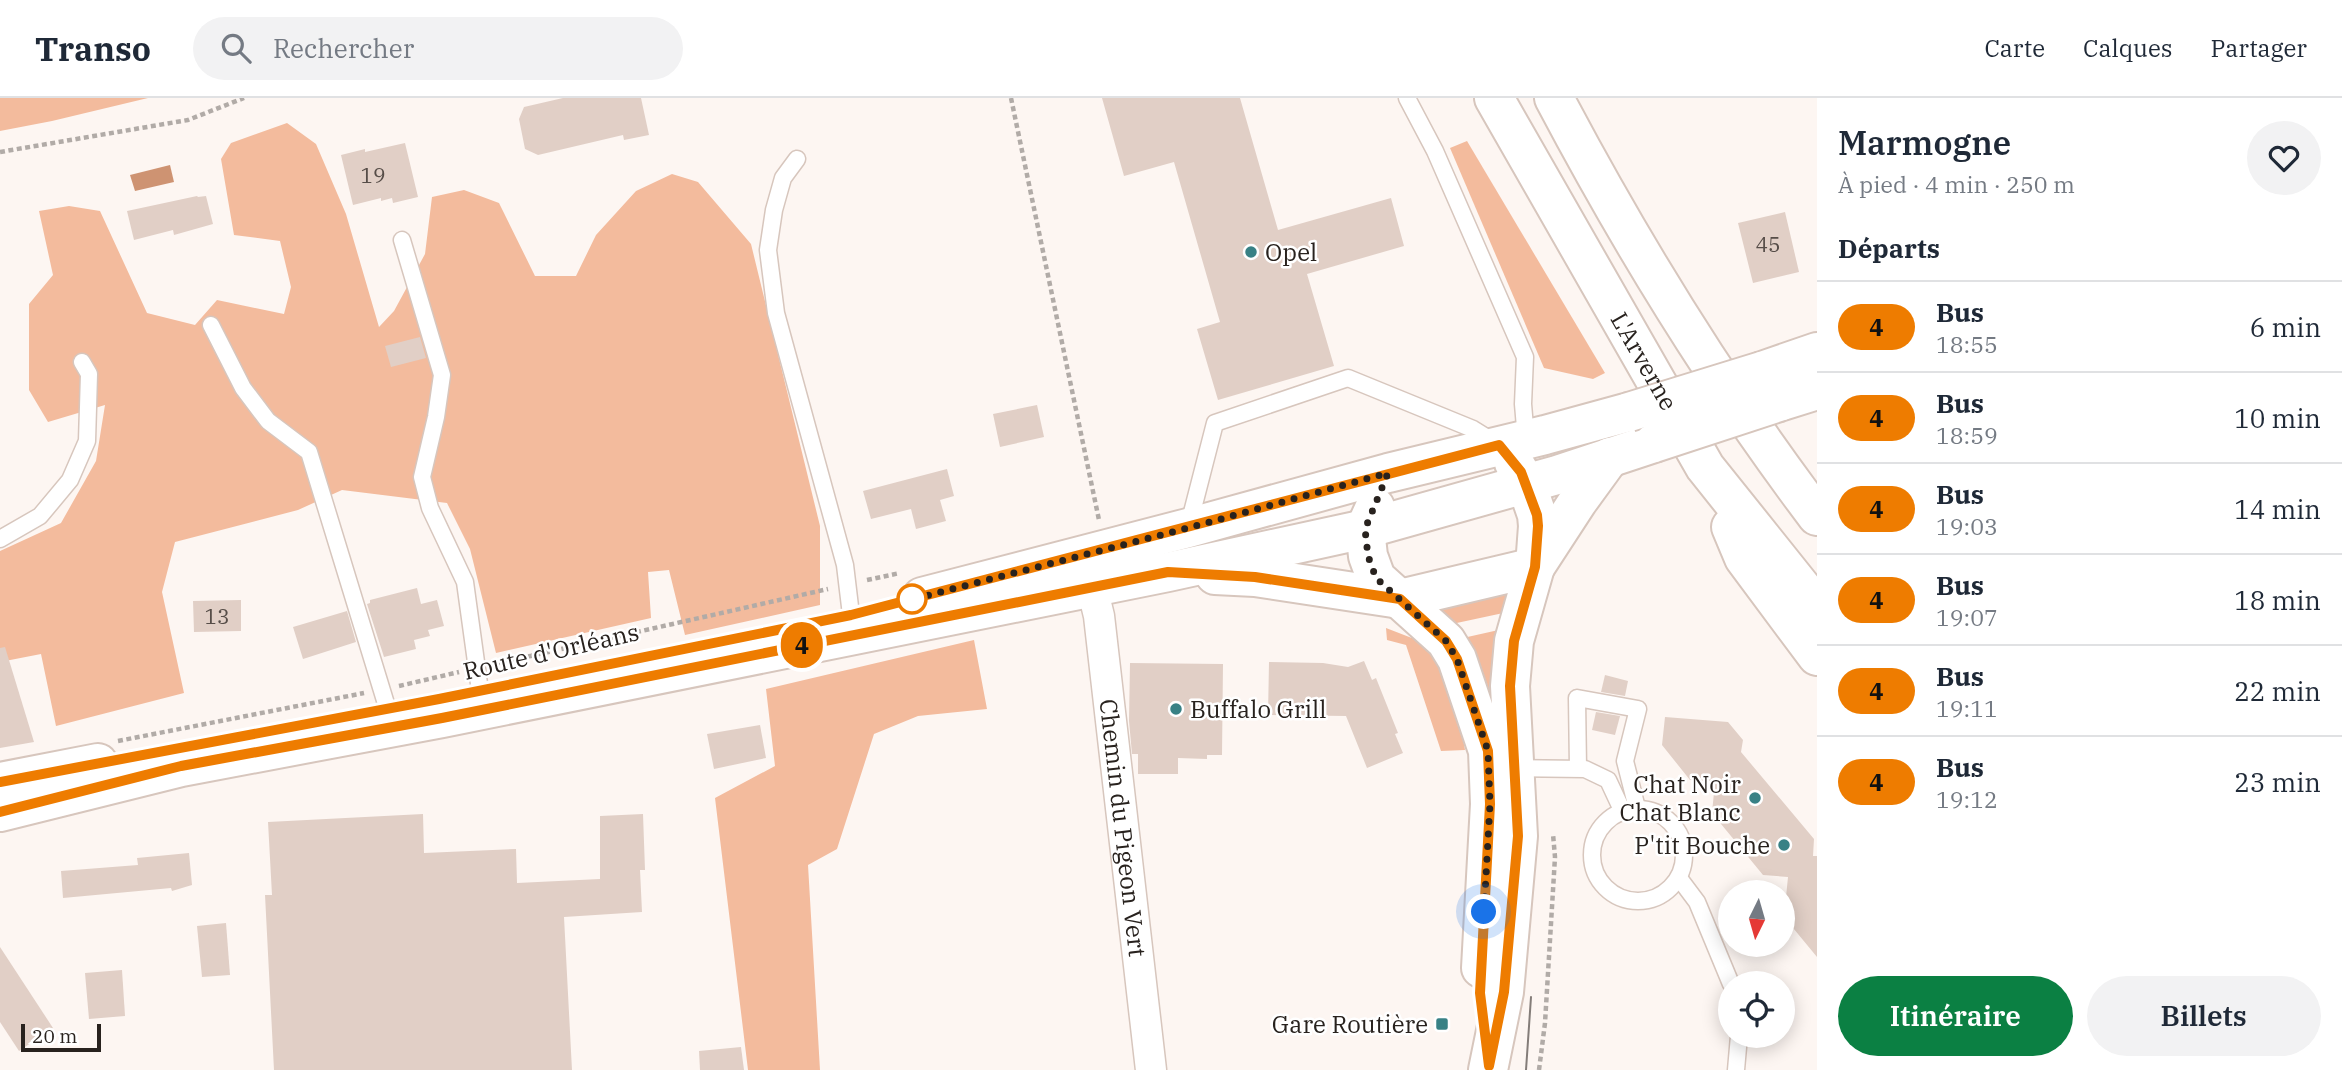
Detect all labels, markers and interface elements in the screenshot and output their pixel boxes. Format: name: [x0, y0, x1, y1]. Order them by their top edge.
search box: [193, 17, 683, 80]
text: Transo: [35, 27, 151, 70]
icon: search: [217, 29, 255, 67]
text: Rechercher: [273, 31, 414, 65]
text: Carte: [1984, 32, 2045, 64]
text: Calques: [2083, 32, 2173, 64]
text: Partager: [2211, 32, 2307, 64]
text: Marmogne: [1838, 121, 2011, 164]
button: heart: [2247, 121, 2321, 195]
house number: 19: [360, 161, 386, 189]
text: À pied · 4 min · 250 m: [1838, 169, 2075, 199]
house number: 45: [1755, 230, 1781, 258]
text: Départs: [1838, 231, 1940, 265]
place label: Opel: [1265, 236, 1317, 268]
marker: Opel: [1243, 244, 1259, 260]
text: Bus: [1936, 295, 1984, 329]
street label: L'Arverne: [1604, 306, 1685, 416]
text: 6 min: [2250, 310, 2321, 344]
text: 4: [1869, 311, 1884, 343]
text: 18:55: [1936, 329, 1998, 359]
text: Bus: [1936, 386, 1984, 420]
text: 10 min: [2234, 401, 2321, 435]
text: 4: [1869, 402, 1884, 434]
text: 18:59: [1936, 420, 1998, 450]
text: Bus: [1936, 477, 1984, 511]
text: 14 min: [2234, 492, 2321, 526]
text: 4: [1869, 493, 1884, 525]
text: 19:03: [1936, 511, 1998, 541]
text: Bus: [1936, 568, 1984, 602]
text: 18 min: [2234, 583, 2321, 617]
unlabelled marker: [897, 584, 927, 614]
text: 4: [1869, 584, 1884, 616]
house number: 13: [204, 602, 230, 630]
text: 19:07: [1936, 602, 1998, 632]
street label: Route d'Orléans: [460, 615, 642, 687]
line badge: 4: [779, 622, 825, 668]
text: 4: [795, 629, 809, 661]
text: Bus: [1936, 659, 1984, 693]
text: 22 min: [2234, 674, 2321, 708]
text: 4: [1869, 675, 1884, 707]
place label: Buffalo Grill: [1190, 693, 1326, 725]
text: 19:11: [1936, 693, 1998, 723]
street label: Chemin du Pigeon Vert: [1093, 697, 1154, 959]
marker: Buffalo Grill: [1168, 701, 1184, 717]
text: Bus: [1936, 750, 1984, 784]
text: 23 min: [2234, 765, 2321, 799]
text: 4: [1869, 766, 1884, 798]
place label: Chat Noir Chat Blanc: [1619, 768, 1741, 828]
text: 19:12: [1936, 784, 1998, 814]
marker: Chat Noir Chat Blanc: [1747, 790, 1763, 806]
place label: P'tit Bouche: [1634, 829, 1770, 861]
marker: P'tit Bouche: [1776, 837, 1792, 853]
north arrow: [1718, 880, 1796, 957]
map controls: [1718, 880, 1795, 1048]
your location: [1466, 894, 1501, 929]
button: locate: [1718, 971, 1795, 1048]
button: Itinéraire: [1838, 976, 2073, 1056]
button: Billets: [2087, 976, 2321, 1056]
place label: Gare Routière: [1272, 1008, 1428, 1040]
marker: Gare Routière: [1434, 1016, 1450, 1032]
scale bar: [21, 1021, 102, 1053]
text: 20 m: [32, 1024, 77, 1048]

